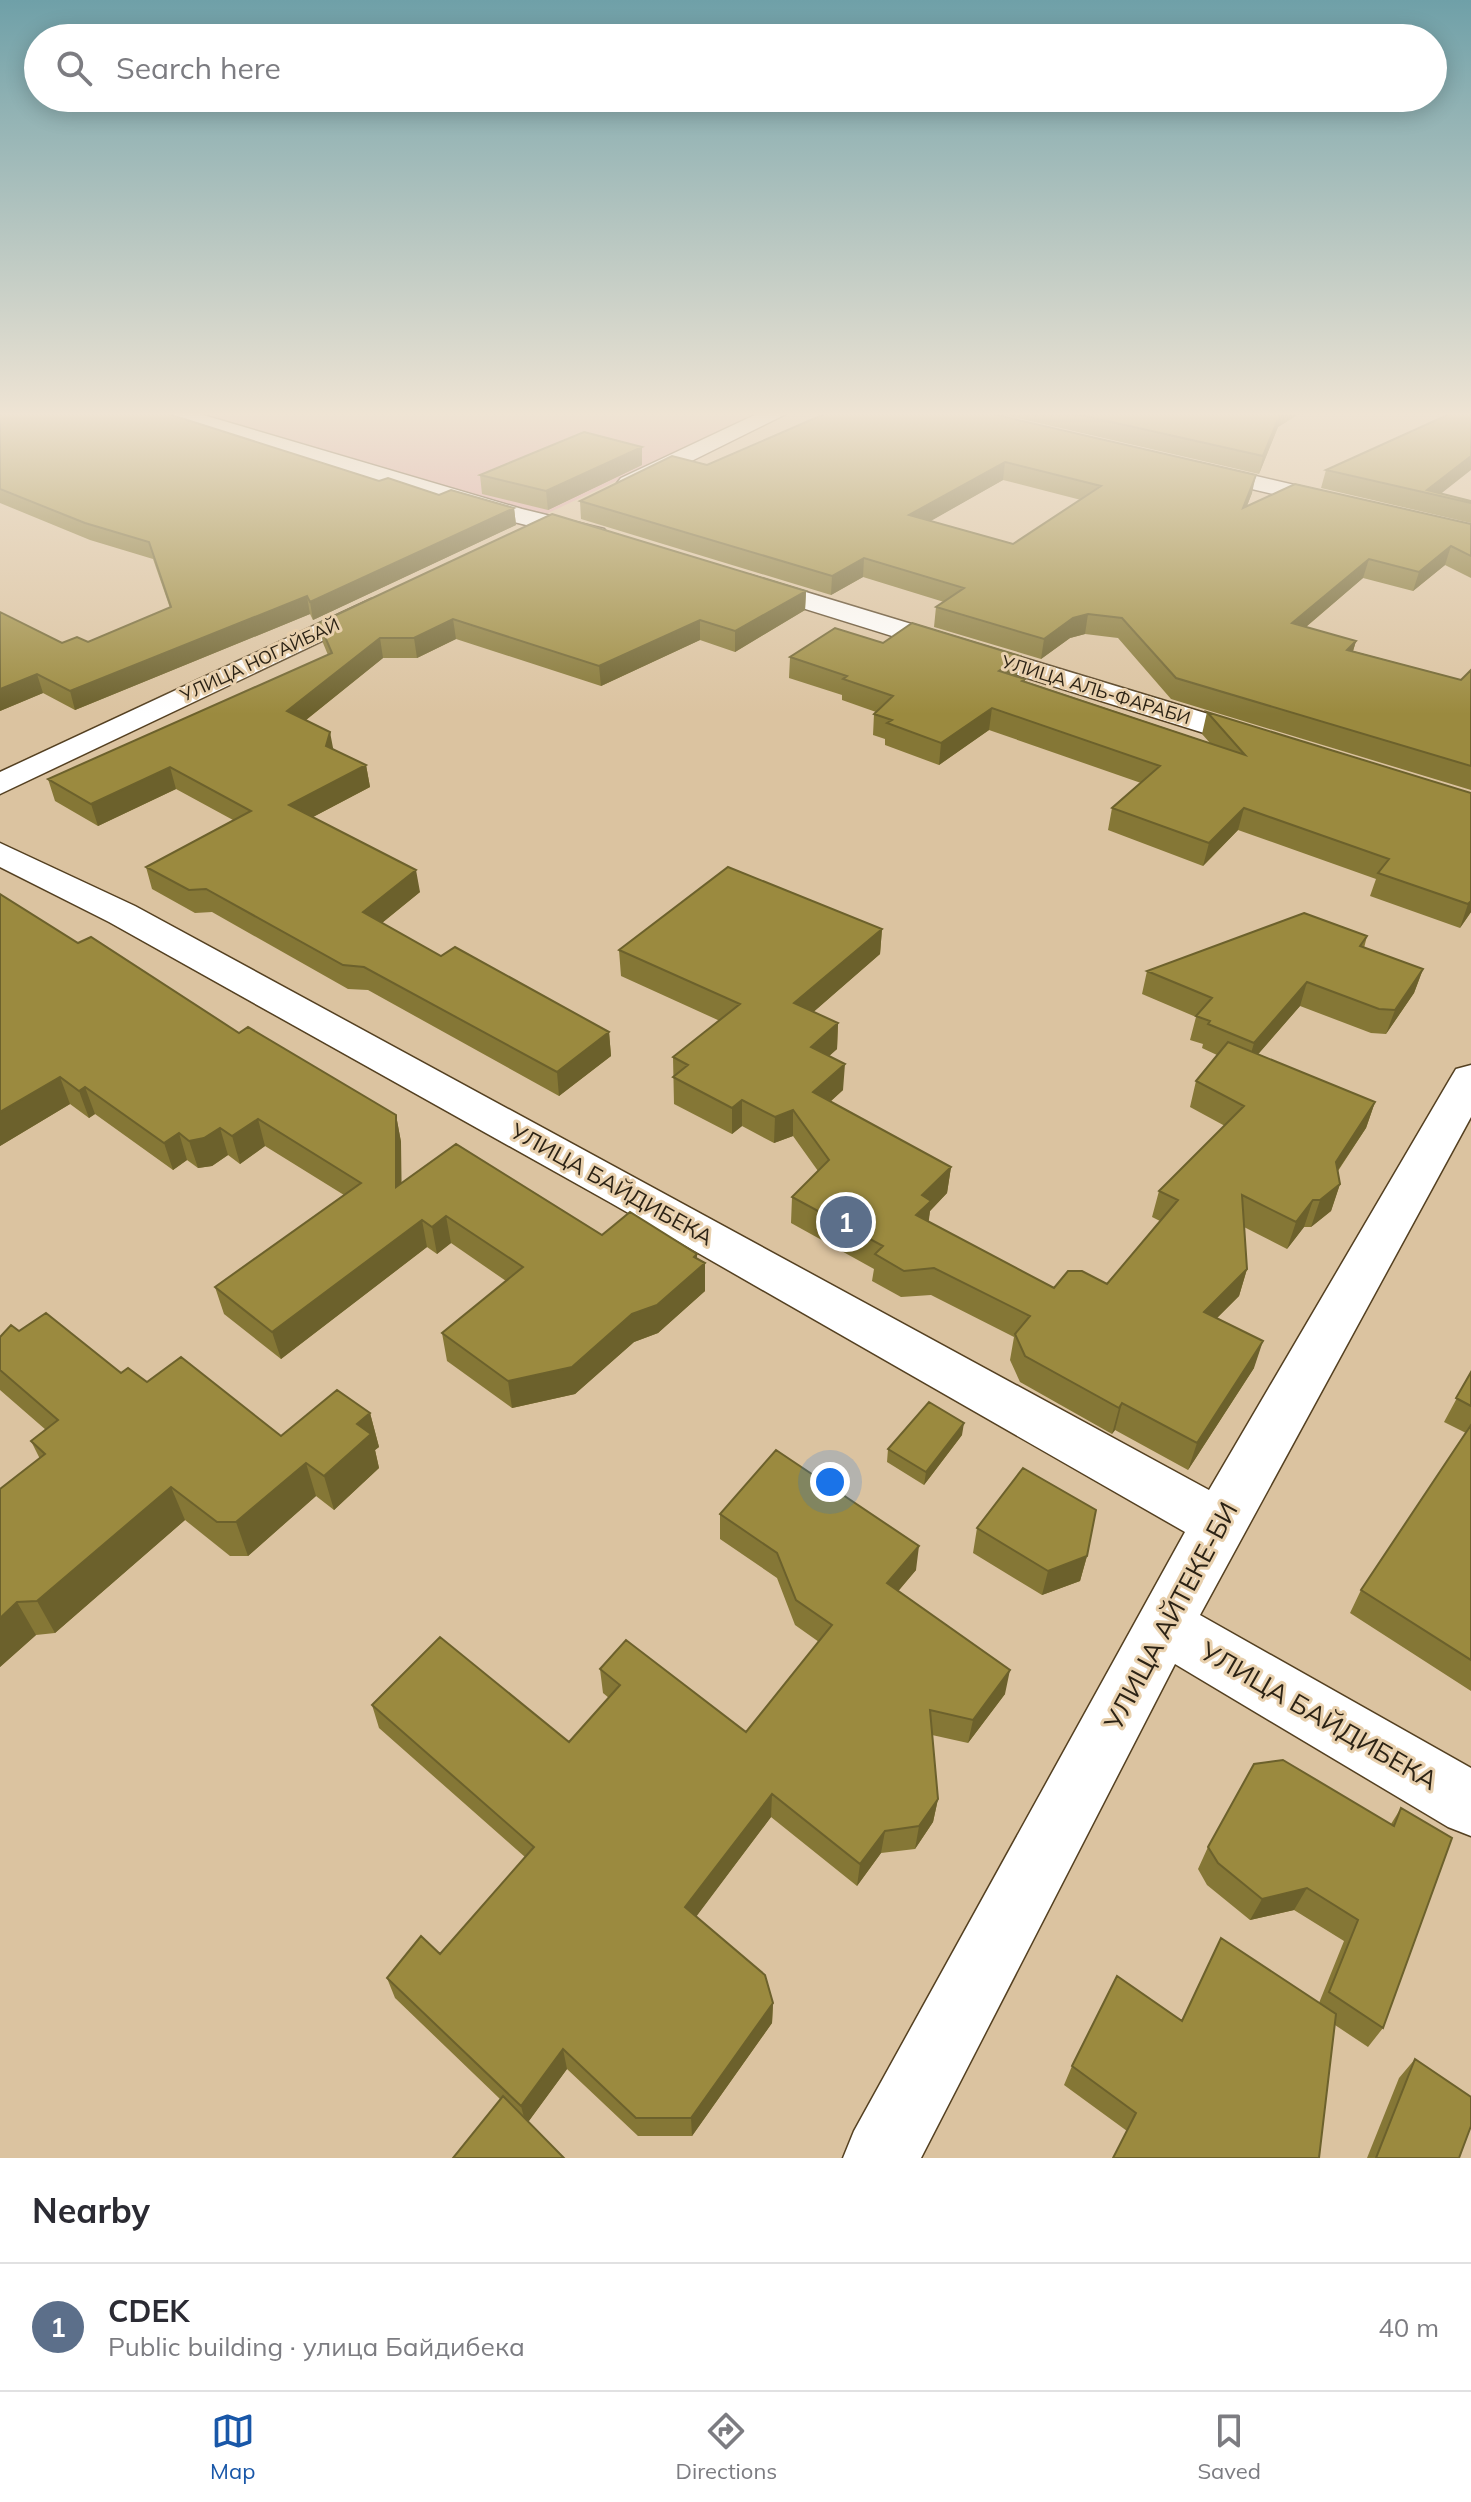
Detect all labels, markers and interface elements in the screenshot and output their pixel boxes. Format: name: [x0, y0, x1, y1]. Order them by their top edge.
search box: [24, 24, 1447, 112]
icon: search: [52, 46, 96, 90]
text: Search here: [116, 49, 281, 87]
street label: УЛИЦА НОГАЙБАЙ: [176, 613, 343, 707]
street label: УЛИЦА АЛЬ-ФАРАБИ: [998, 650, 1193, 729]
street label: УЛИЦА БАЙДИБЕКА: [505, 1116, 718, 1251]
pin: 1: [820, 1192, 872, 1252]
your location: [810, 1462, 850, 1502]
street label: УЛИЦА АЙТЕКЕ-БИ: [1096, 1496, 1245, 1736]
street label: УЛИЦА БАЙДИБЕКА: [1194, 1634, 1444, 1797]
text: Nearby: [32, 2189, 150, 2232]
text: CDEK: [108, 2292, 189, 2330]
text: 1: [50, 2311, 66, 2344]
text: 40 m: [1378, 2311, 1439, 2344]
text: Public building · улица Байдибека: [108, 2330, 525, 2363]
tab: Map: [210, 2409, 255, 2485]
tab: Directions: [676, 2409, 777, 2485]
tab: Saved: [1197, 2409, 1261, 2485]

